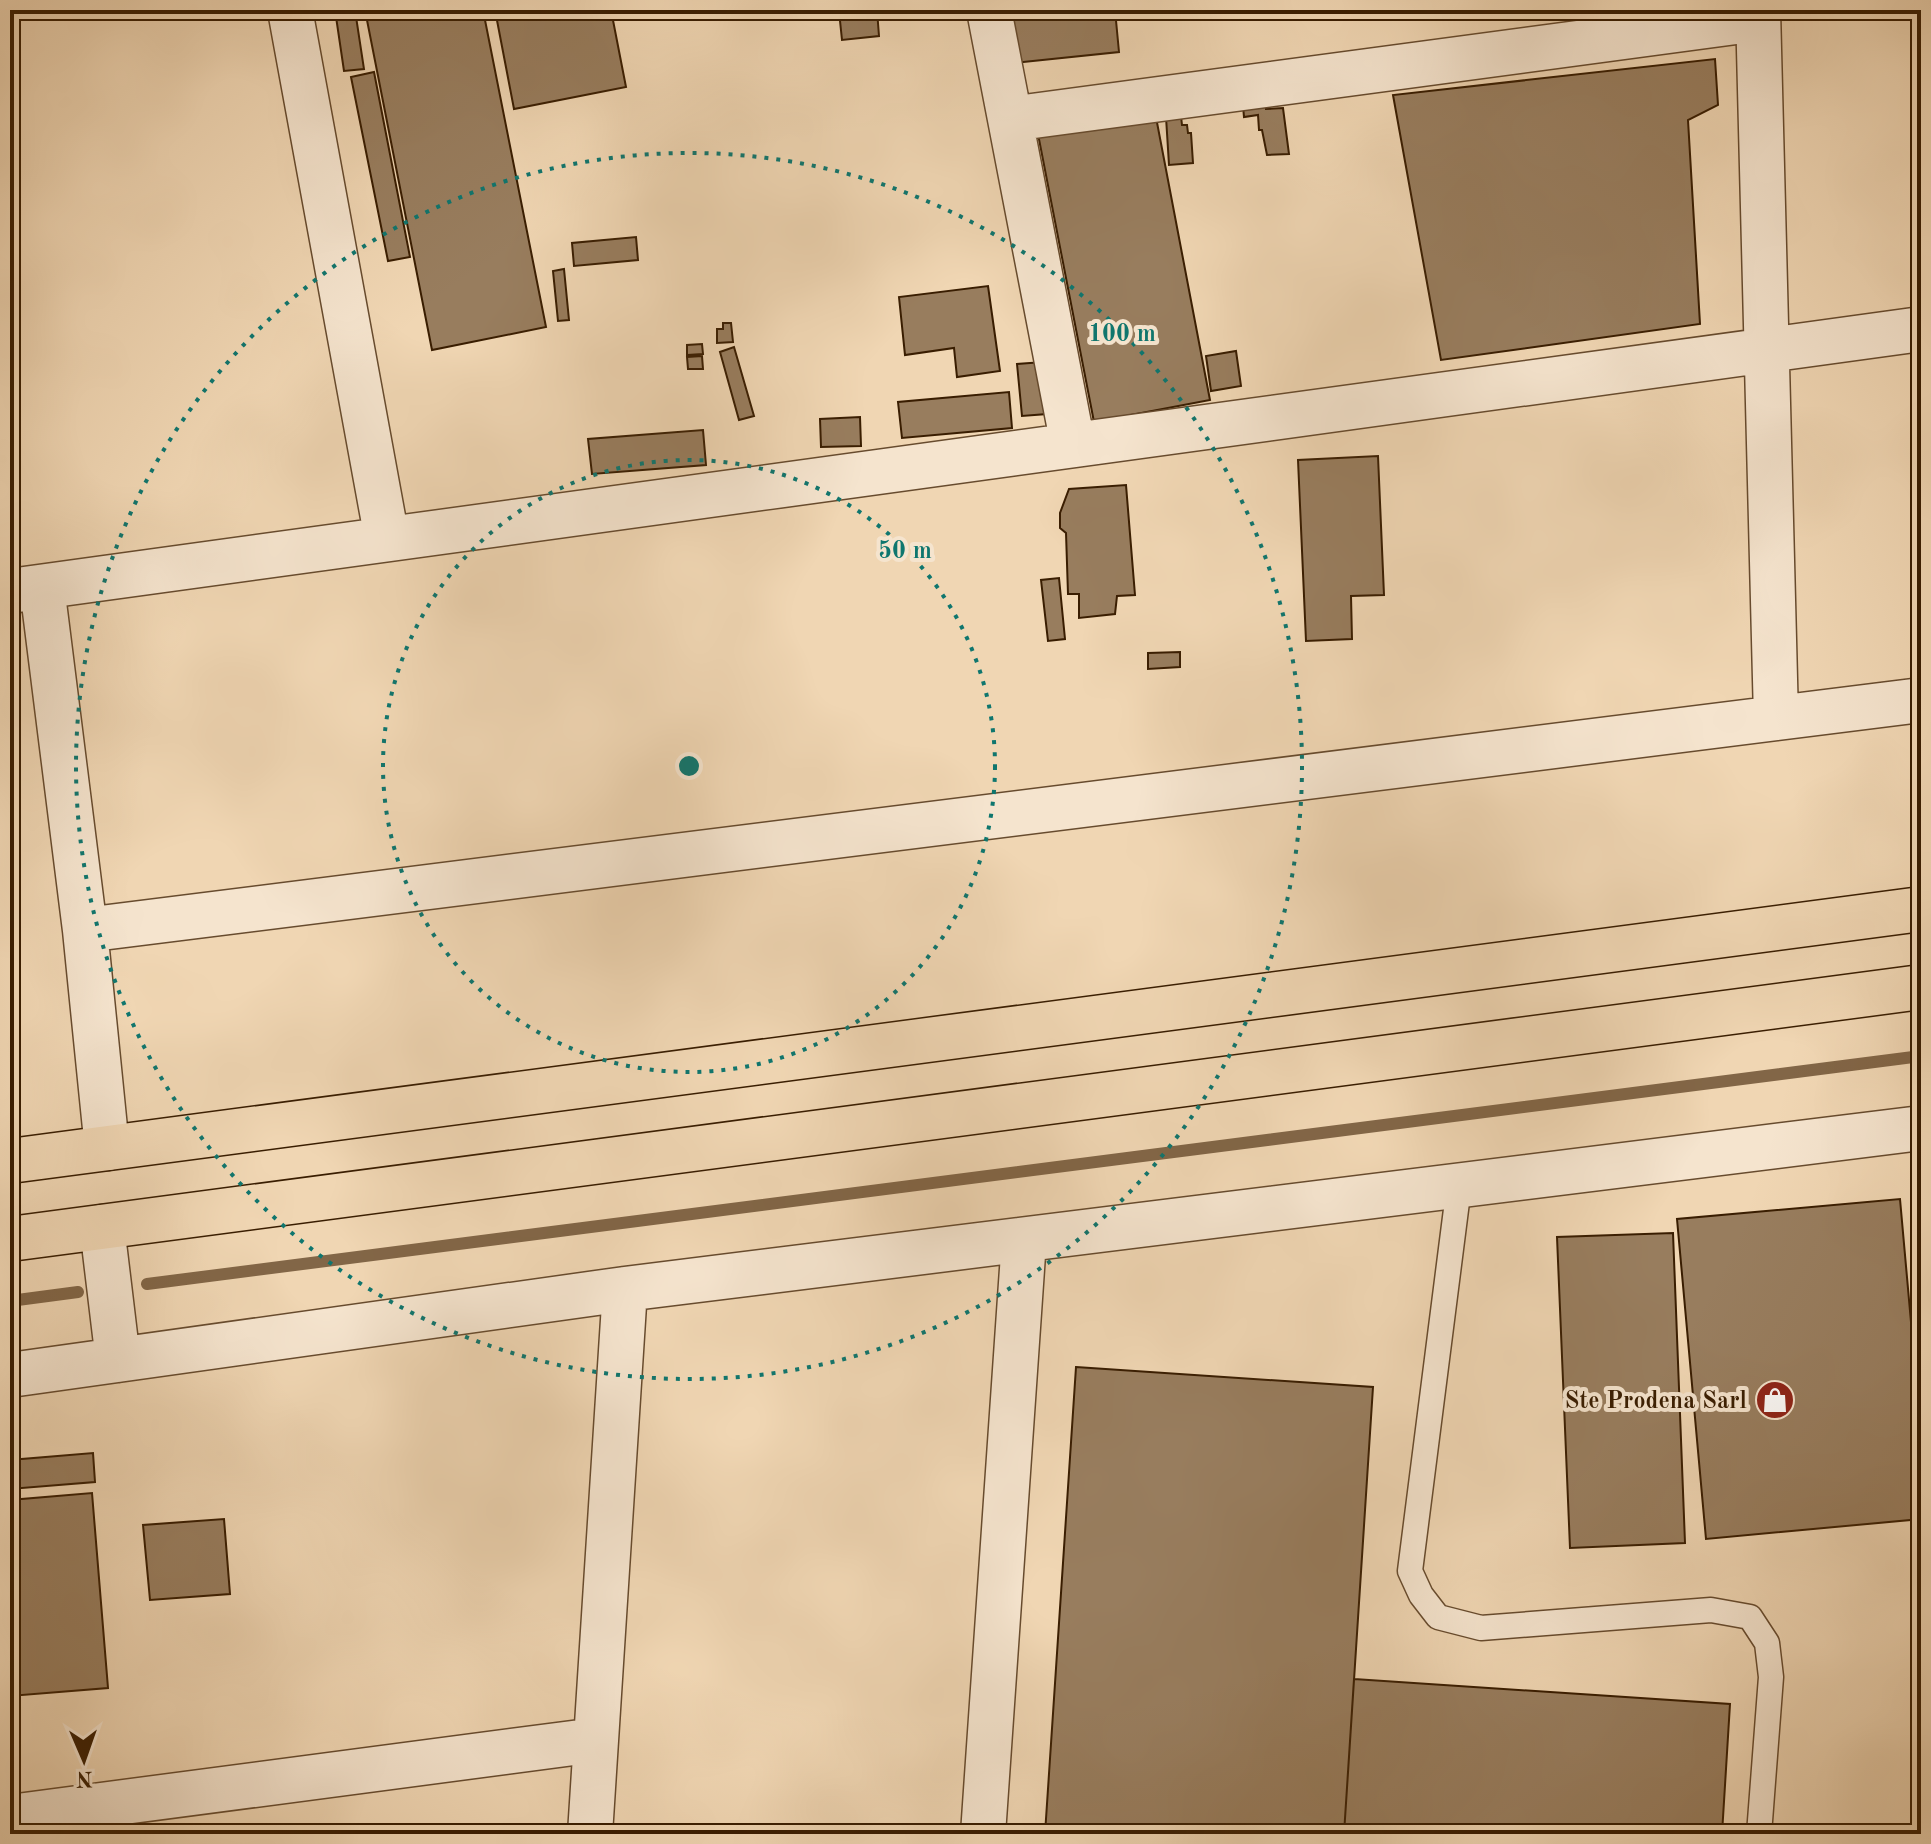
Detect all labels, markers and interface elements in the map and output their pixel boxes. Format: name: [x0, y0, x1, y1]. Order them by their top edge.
text: 100 m: [1088, 323, 1156, 347]
text: 50 m: [878, 539, 932, 564]
centre of rings: [675, 752, 703, 780]
shop icon: Ste Prodena Sarl: [1754, 1379, 1796, 1421]
place label: Ste Prodena Sarl: [1565, 1390, 1747, 1414]
north arrow: [44, 1720, 124, 1800]
text: N: [76, 1767, 93, 1789]

